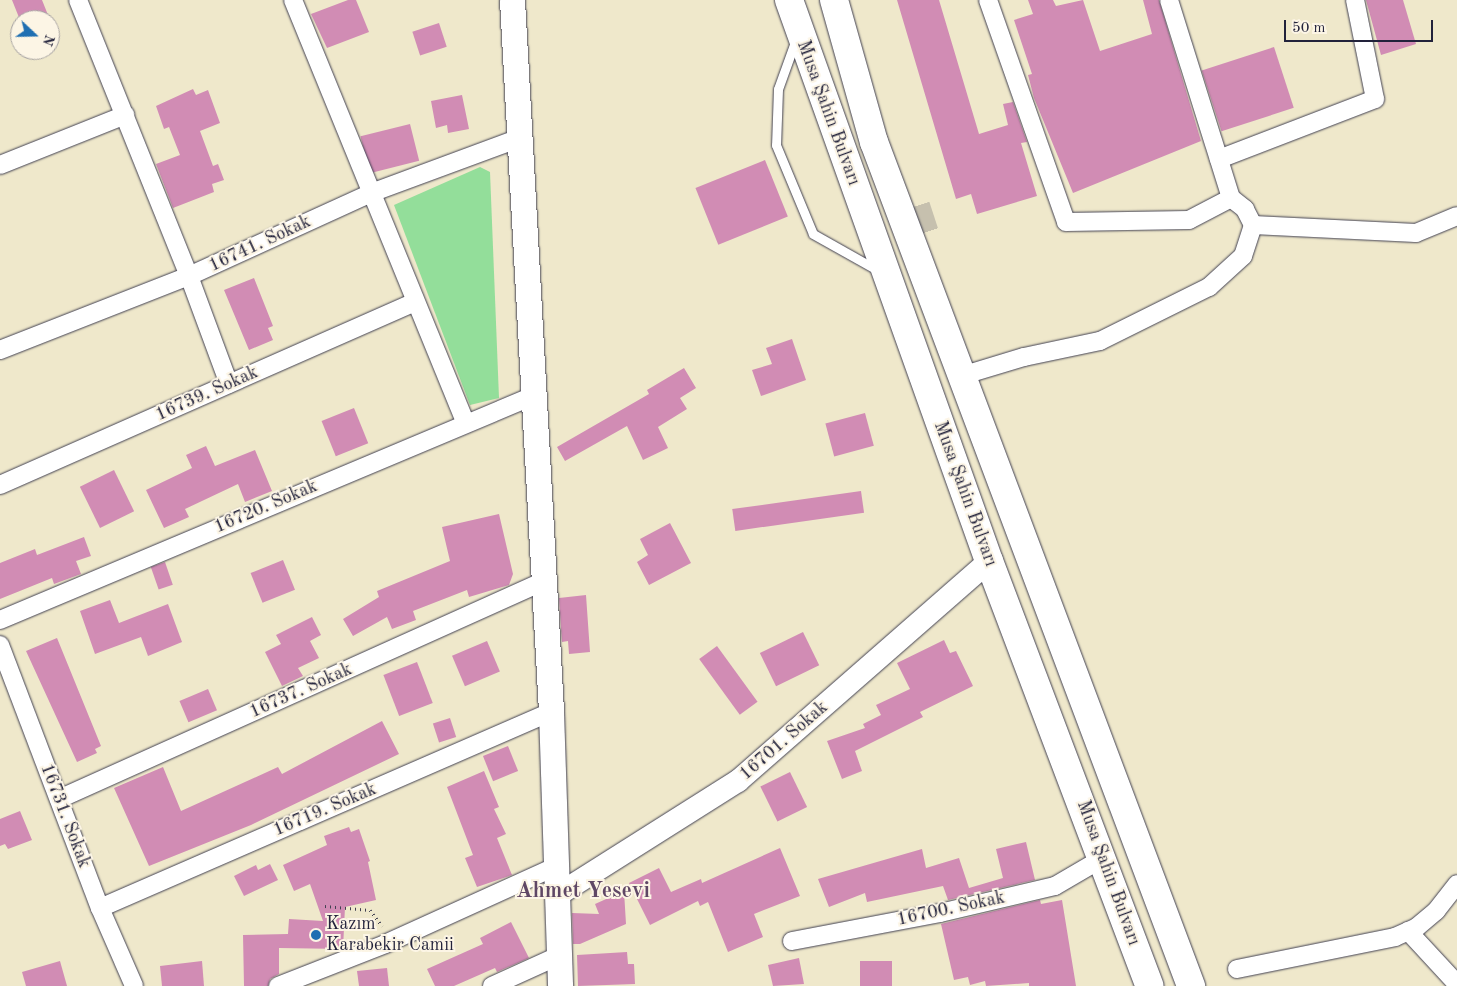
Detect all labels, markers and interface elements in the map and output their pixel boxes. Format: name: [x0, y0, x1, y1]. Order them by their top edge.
north arrow: [10, 10, 60, 60]
scale bar: [1287, 10, 1436, 42]
text: 50 m: [1292, 21, 1326, 36]
text: N: [40, 33, 57, 48]
street label: Musa Şahin Bulvarı: [792, 37, 864, 189]
street label: 16741. Sokak: [206, 211, 314, 277]
street label: 16739. Sokak: [152, 362, 262, 426]
street label: Musa Şahin Bulvarı: [929, 418, 1001, 570]
street label: 16720. Sokak: [211, 476, 321, 538]
street label: 16737. Sokak: [246, 659, 356, 723]
street label: 16701. Sokak: [735, 697, 833, 785]
street label: 16731. Sokak: [35, 761, 95, 871]
street label: 16719. Sokak: [270, 779, 380, 841]
street label: Musa Şahin Bulvarı: [1072, 797, 1144, 949]
district label: Ahmet Yesevi: [516, 879, 650, 905]
street label: 16700. Sokak: [895, 887, 1007, 931]
place label: Kazım Karabekir Camii: [326, 914, 454, 956]
marker: Kazım Karabekir Camii: [310, 929, 322, 941]

